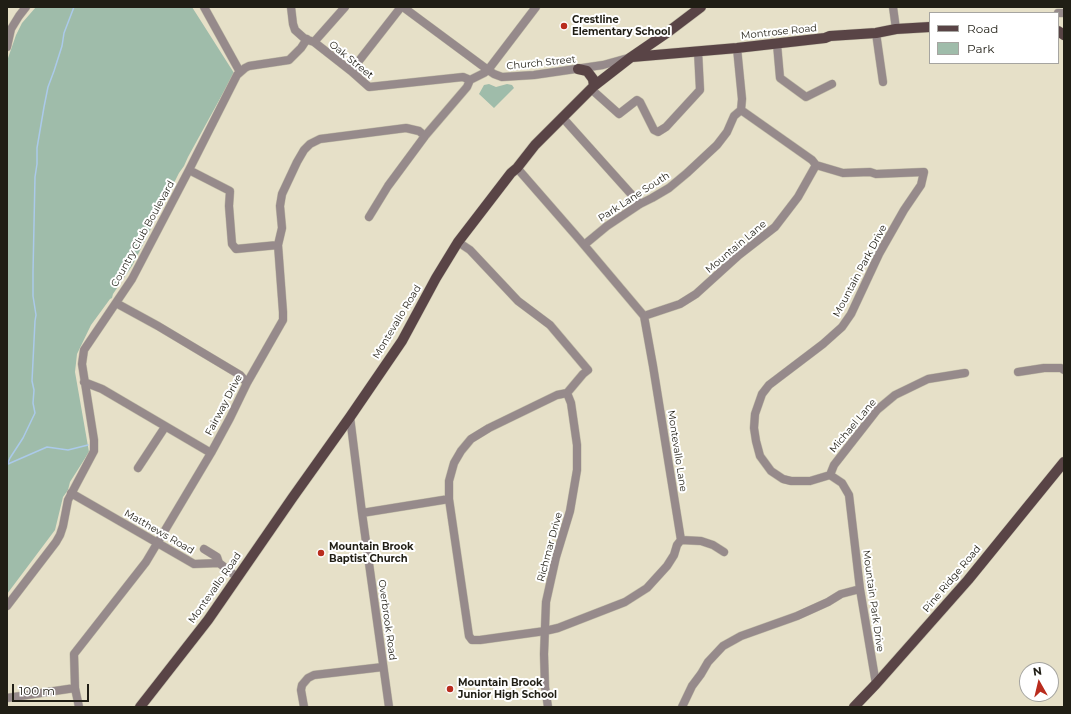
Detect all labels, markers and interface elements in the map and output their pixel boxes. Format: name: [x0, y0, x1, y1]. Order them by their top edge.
legend: [929, 12, 1059, 64]
place label: Crestline Elementary School: [572, 14, 671, 38]
marker: Crestline Elementary School: [559, 21, 569, 31]
text: Road: [967, 21, 998, 36]
street label: Montrose Road: [740, 22, 818, 42]
street label: Oak Street: [327, 39, 375, 81]
text: Park: [967, 41, 994, 56]
street label: Church Street: [506, 53, 576, 73]
street label: Park Lane South: [596, 169, 672, 225]
street label: Country Club Boulevard: [109, 179, 177, 289]
street label: Mountain Lane: [703, 218, 769, 276]
street label: Mountain Park Drive: [831, 223, 889, 319]
street label: Montevallo Road: [370, 283, 424, 361]
street label: Fairway Drive: [203, 372, 245, 438]
street label: Michael Lane: [827, 397, 879, 455]
street label: Montevallo Lane: [665, 409, 689, 493]
street label: Matthews Road: [122, 507, 196, 557]
street label: Richmar Drive: [535, 511, 565, 583]
place label: Mountain Brook Baptist Church: [329, 541, 413, 564]
street label: Pine Ridge Road: [921, 543, 983, 615]
marker: Mountain Brook Baptist Church: [316, 548, 326, 558]
street label: Mountain Park Drive: [860, 549, 886, 653]
street label: Montevallo Road: [186, 550, 244, 626]
street label: Overbrook Road: [375, 579, 399, 661]
north arrow: [1019, 662, 1059, 702]
text: N: [1032, 664, 1043, 679]
scale bar: [14, 676, 91, 702]
place label: Mountain Brook Junior High School: [458, 677, 557, 700]
text: 100 m: [19, 683, 55, 698]
marker: Mountain Brook Junior High School: [445, 684, 455, 694]

